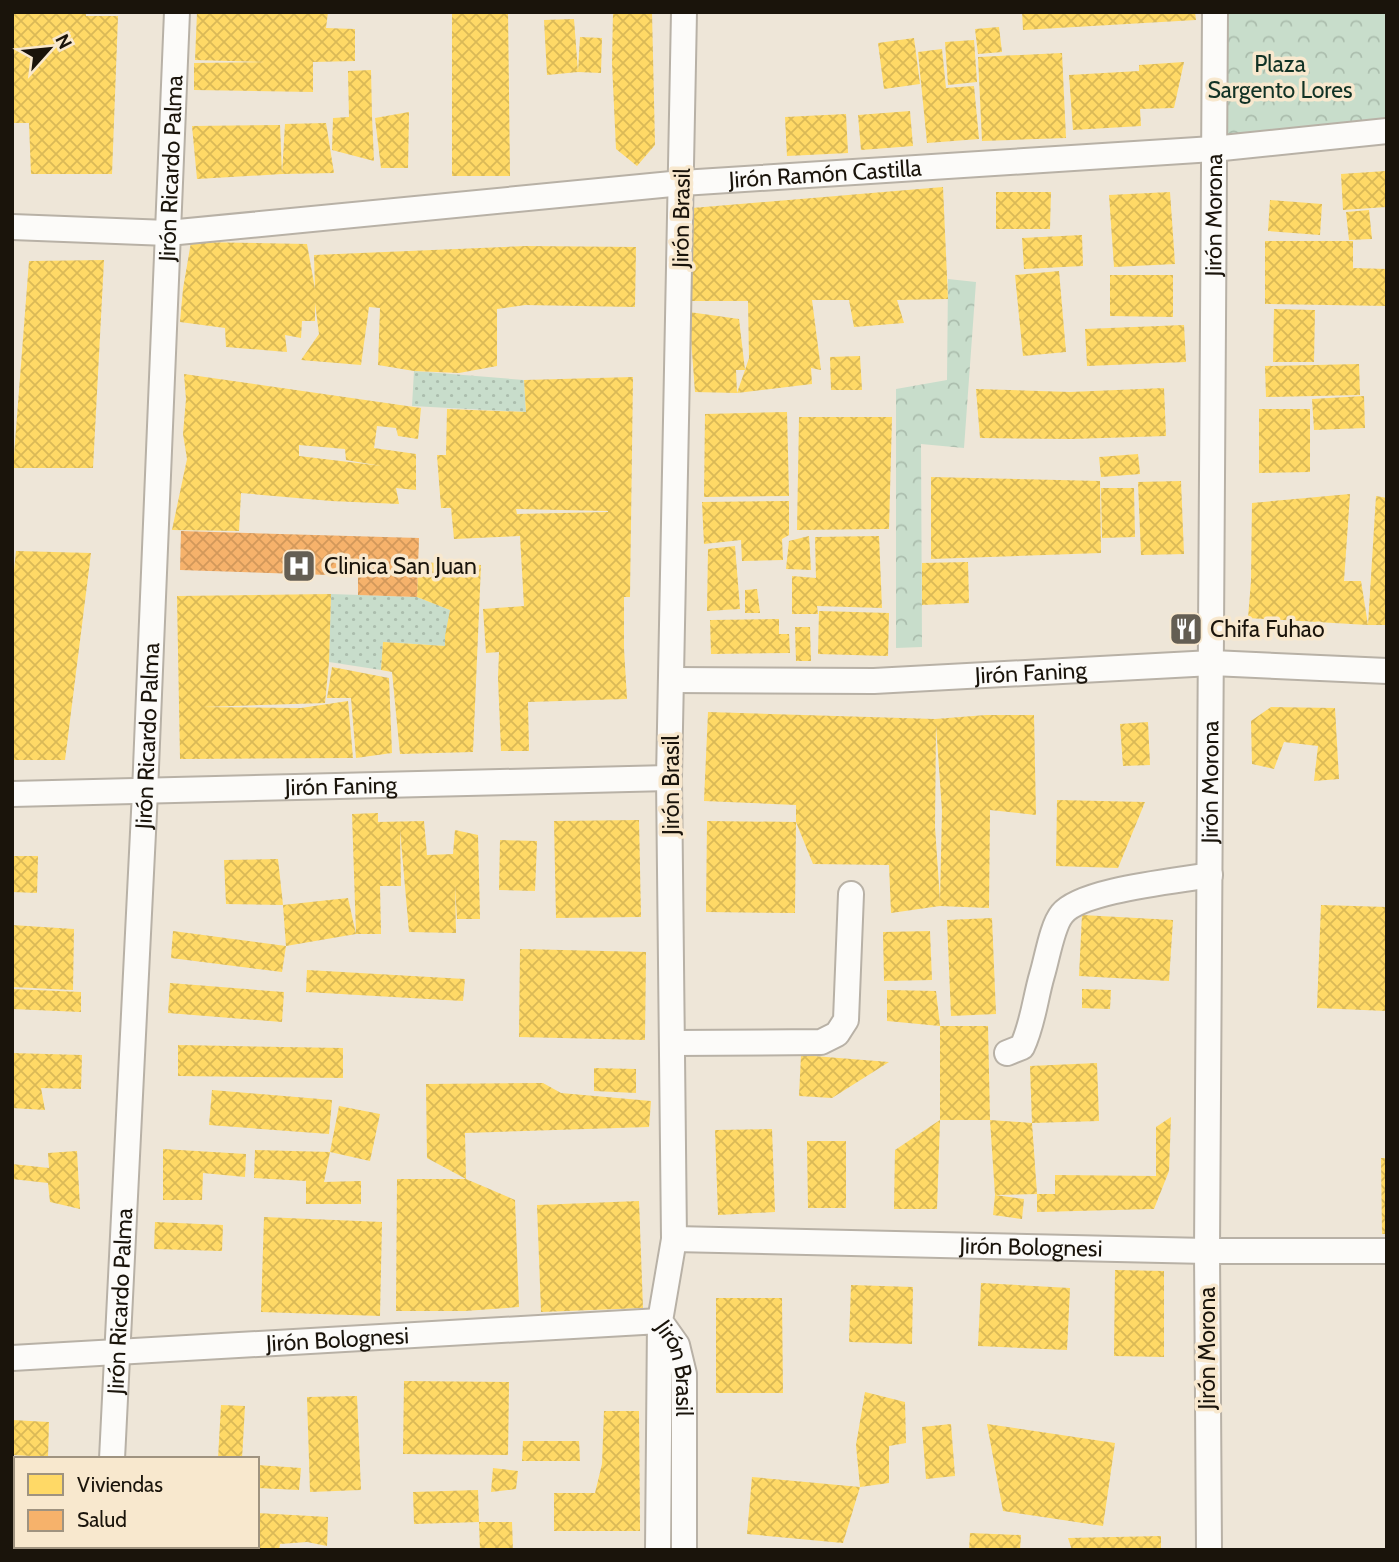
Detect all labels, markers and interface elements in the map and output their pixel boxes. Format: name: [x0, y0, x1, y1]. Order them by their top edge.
north arrow: [14, 14, 84, 84]
text: N: [50, 30, 77, 53]
park label: Plaza Sargento Lores: [1207, 50, 1353, 104]
street label: Jirón Ricardo Palma: [153, 75, 188, 263]
street label: Jirón Ramón Castilla: [727, 154, 922, 194]
street label: Jirón Morona: [1199, 154, 1228, 278]
street label: Jirón Brasil: [666, 167, 696, 269]
hospital icon: Clinica San Juan: [280, 547, 318, 585]
place label: Clinica San Juan: [324, 552, 477, 580]
restaurant icon: Chifa Fuhao: [1167, 610, 1205, 648]
place label: Chifa Fuhao: [1210, 615, 1325, 643]
street label: Jirón Ricardo Palma: [129, 642, 165, 831]
street label: Jirón Faning: [973, 656, 1088, 690]
street label: Jirón Morona: [1196, 720, 1224, 845]
street label: Jirón Brasil: [657, 735, 685, 836]
street label: Jirón Faning: [284, 771, 398, 801]
street label: Jirón Ricardo Palma: [101, 1207, 138, 1396]
street label: Jirón Bolognesi: [958, 1231, 1103, 1263]
street label: Jirón Morona: [1193, 1287, 1221, 1410]
street label: Jirón Brasil: [649, 1313, 699, 1417]
street label: Jirón Bolognesi: [264, 1321, 410, 1358]
legend: [14, 1457, 259, 1548]
text: Viviendas: [77, 1472, 163, 1497]
text: Salud: [77, 1507, 127, 1532]

